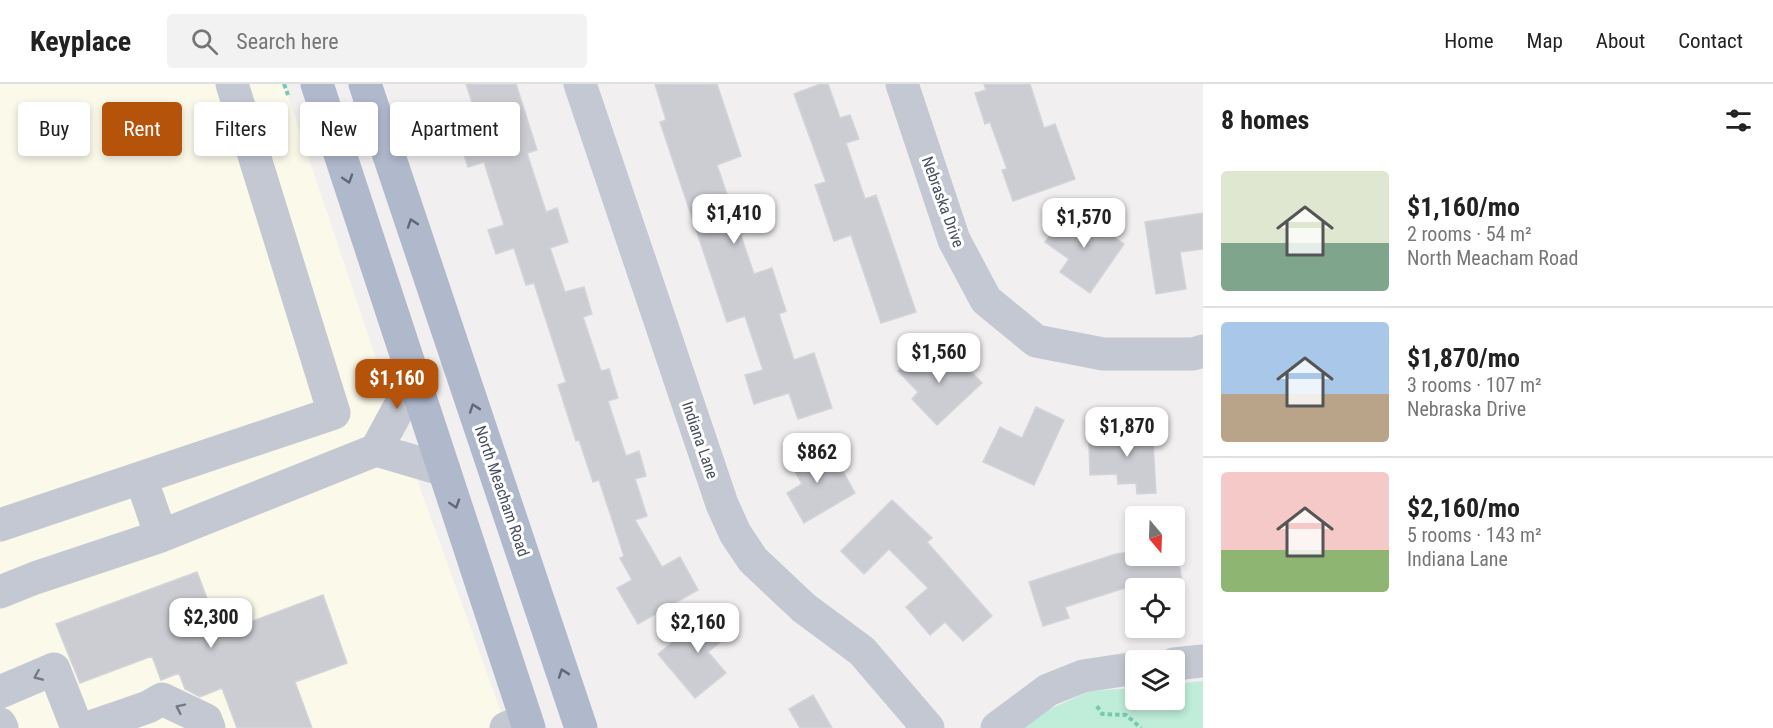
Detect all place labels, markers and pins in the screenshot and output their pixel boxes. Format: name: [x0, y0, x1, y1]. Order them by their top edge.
pin: $1,410: [685, 194, 783, 245]
pin: $1,570: [1035, 198, 1133, 249]
pin: $1,560: [890, 333, 988, 384]
pin: $1,160: [348, 359, 446, 410]
pin: $1,870: [1078, 407, 1176, 458]
pin: $862: [781, 433, 853, 484]
pin: $2,300: [162, 598, 260, 649]
pin: $2,160: [649, 603, 747, 654]

